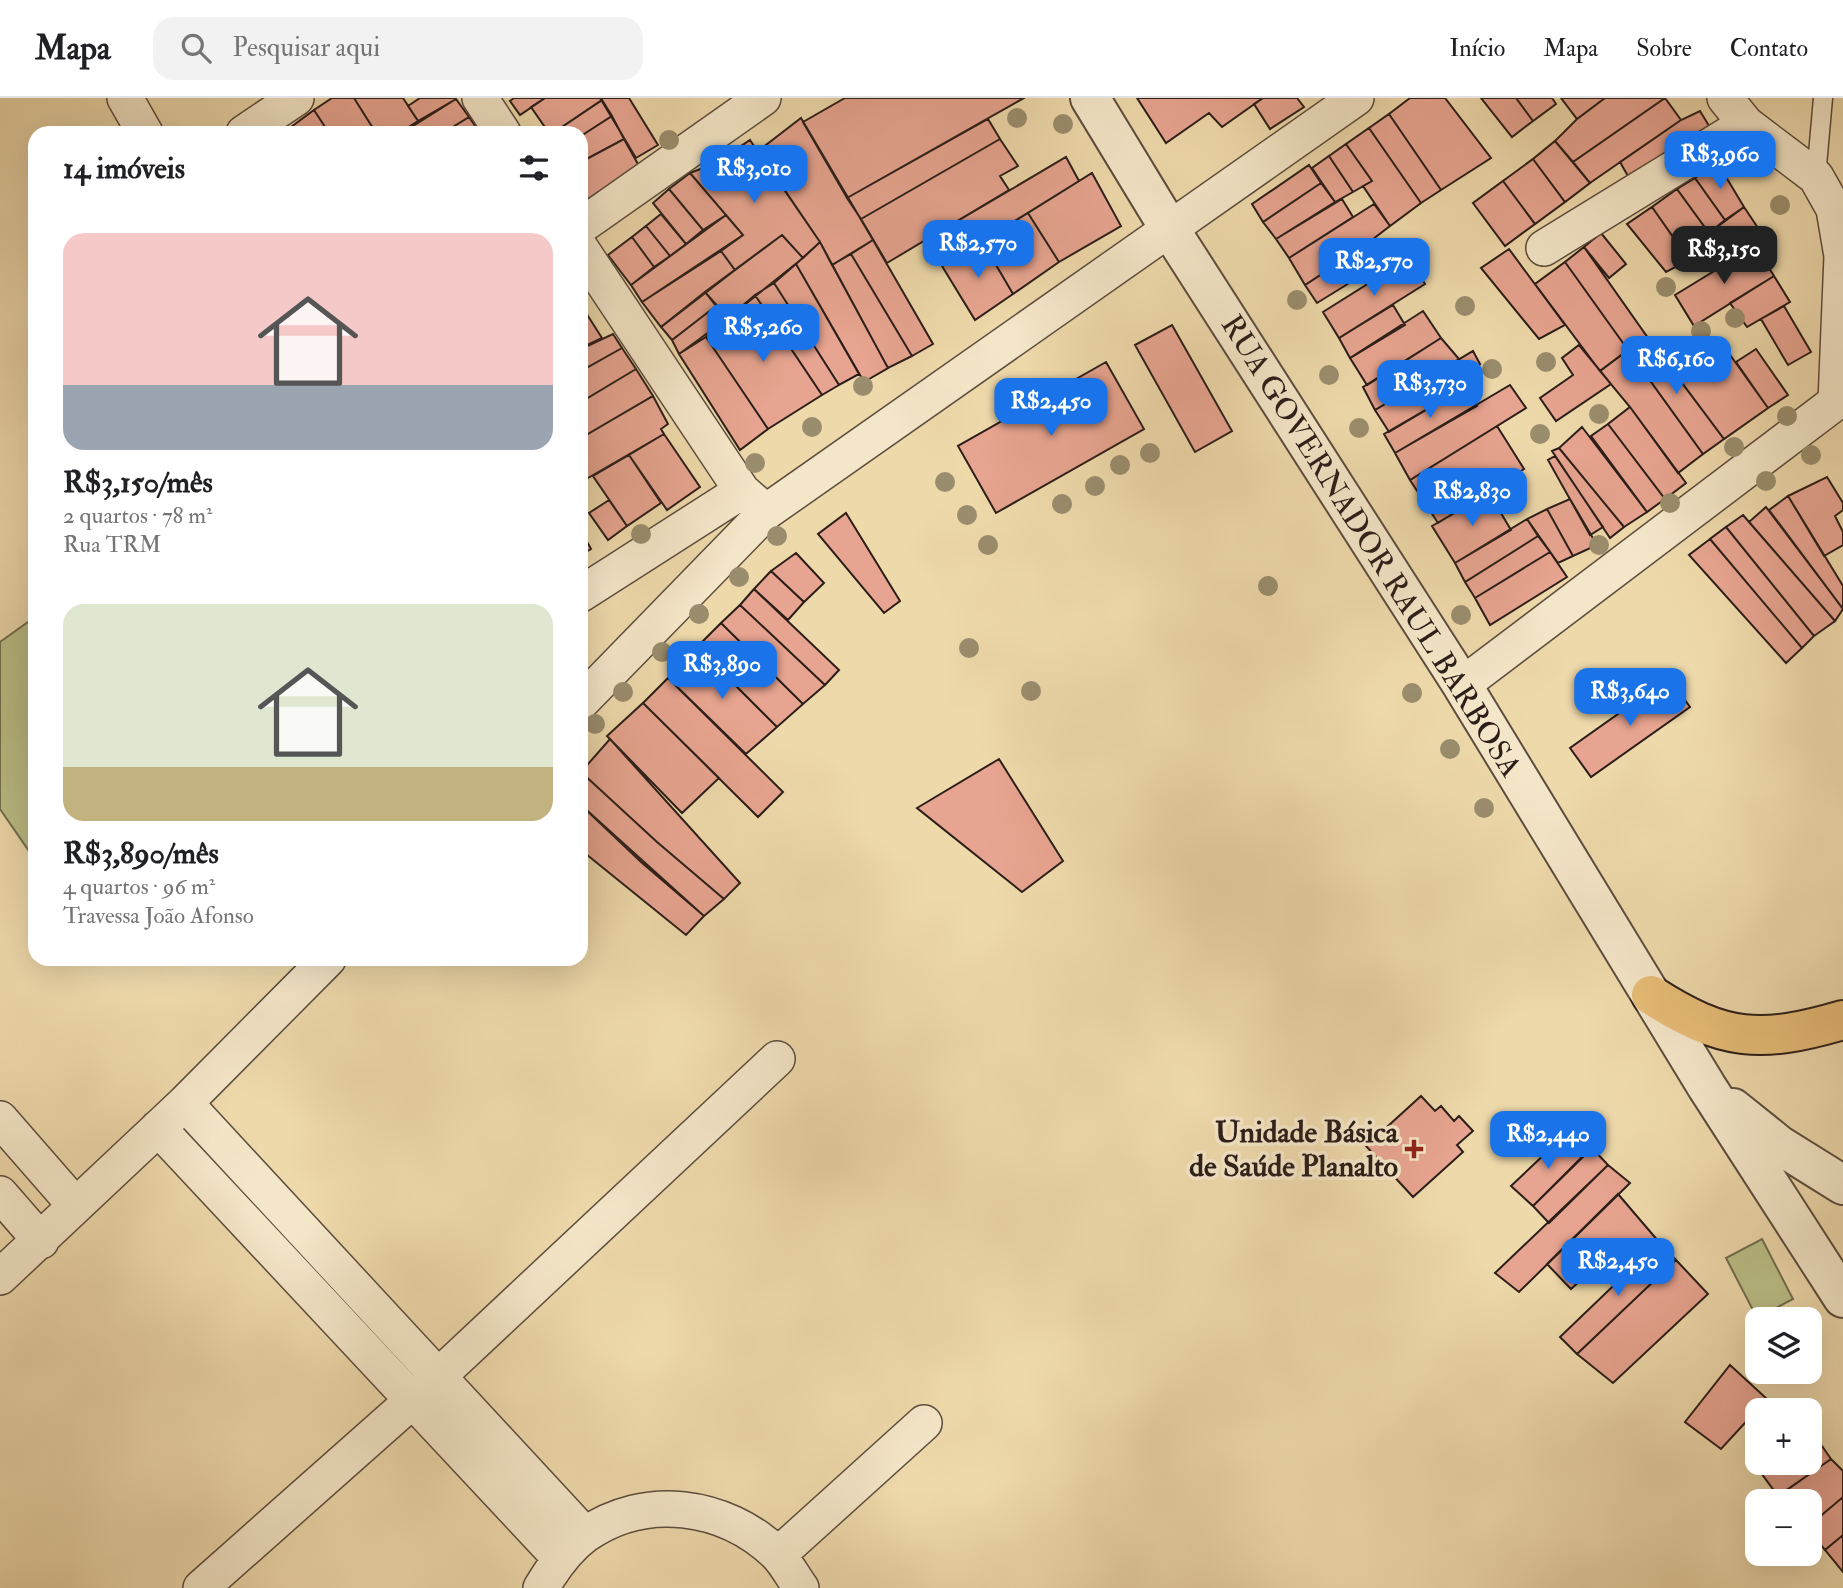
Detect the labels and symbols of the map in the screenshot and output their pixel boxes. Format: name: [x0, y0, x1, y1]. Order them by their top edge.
pin: R$3,960: [1655, 132, 1785, 191]
pin: R$3,010: [689, 146, 819, 205]
pin: R$2,570: [913, 220, 1043, 280]
pin: R$3,150: [1659, 226, 1789, 286]
pin: R$2,570: [1309, 238, 1439, 298]
pin: R$5,260: [698, 304, 828, 364]
street label: RUA GOVERNADOR RAUL BARBOSA: [1213, 308, 1529, 784]
pin: R$6,160: [1611, 336, 1741, 396]
pin: R$3,730: [1365, 360, 1495, 420]
pin: R$2,450: [986, 378, 1116, 438]
pin: R$2,830: [1407, 468, 1537, 528]
pin: R$3,890: [657, 642, 787, 701]
pin: R$3,640: [1565, 668, 1695, 728]
pin: R$2,440: [1483, 1112, 1613, 1171]
place label: Unidade Básica de Saúde Planalto: [1189, 1114, 1400, 1185]
marker: Unidade Básica de Saúde Planalto: [1404, 1139, 1424, 1159]
pin: R$2,450: [1553, 1238, 1683, 1298]

